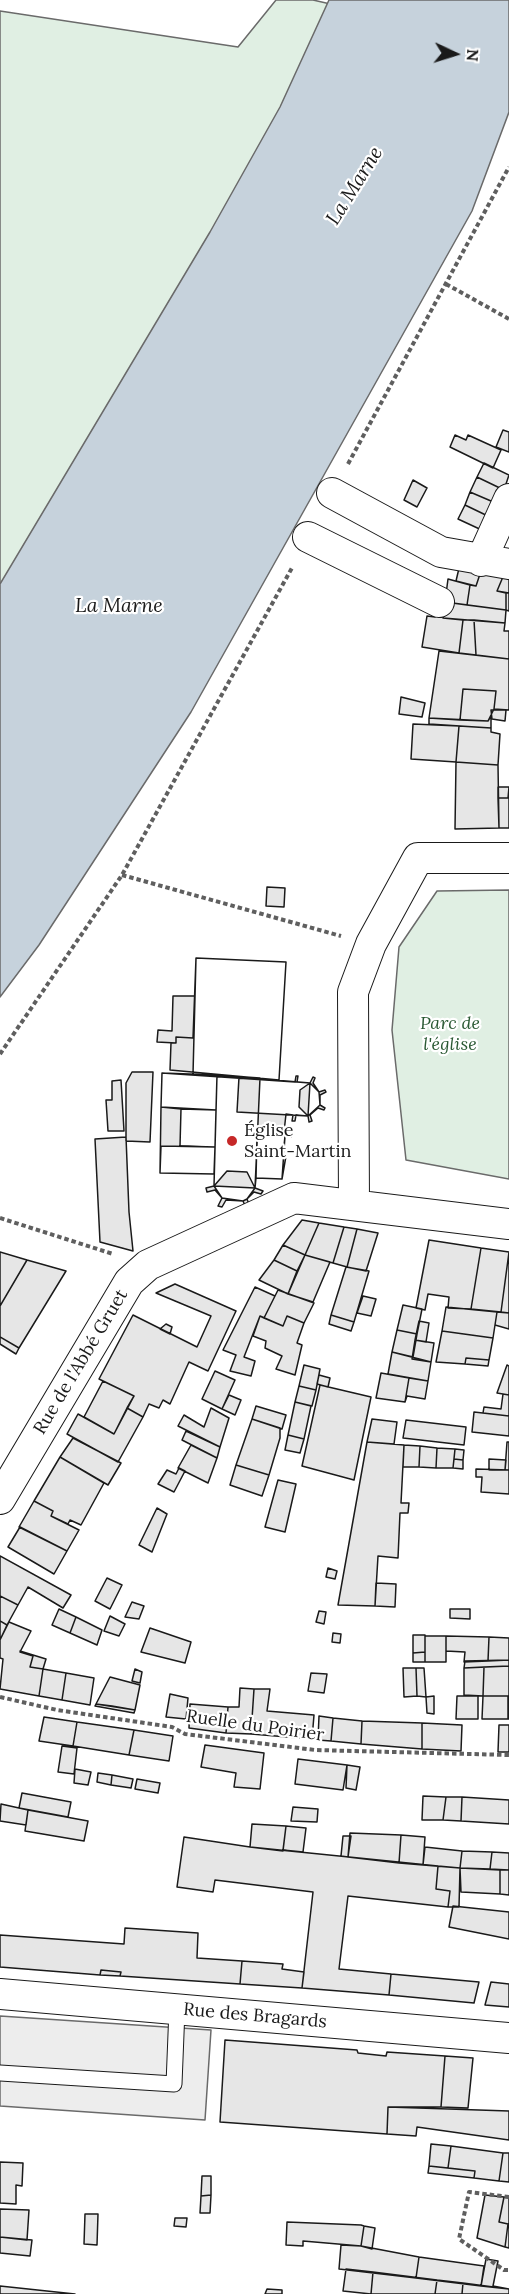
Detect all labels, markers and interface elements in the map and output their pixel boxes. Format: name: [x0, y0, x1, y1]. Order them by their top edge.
north arrow: [425, 24, 485, 84]
text: N: [463, 48, 483, 62]
water label: La Marne: [322, 142, 388, 230]
water label: La Marne: [75, 594, 163, 618]
park label: Parc de l'église: [420, 1013, 480, 1056]
place label: Église Saint-Martin: [244, 1120, 351, 1162]
marker: Église Saint-Martin: [225, 1134, 239, 1148]
street label: Rue de l'Abbé Gruet: [29, 1286, 133, 1438]
street label: Ruelle du Poirier: [185, 1706, 325, 1746]
street label: Rue des Bragards: [182, 1999, 328, 2033]

